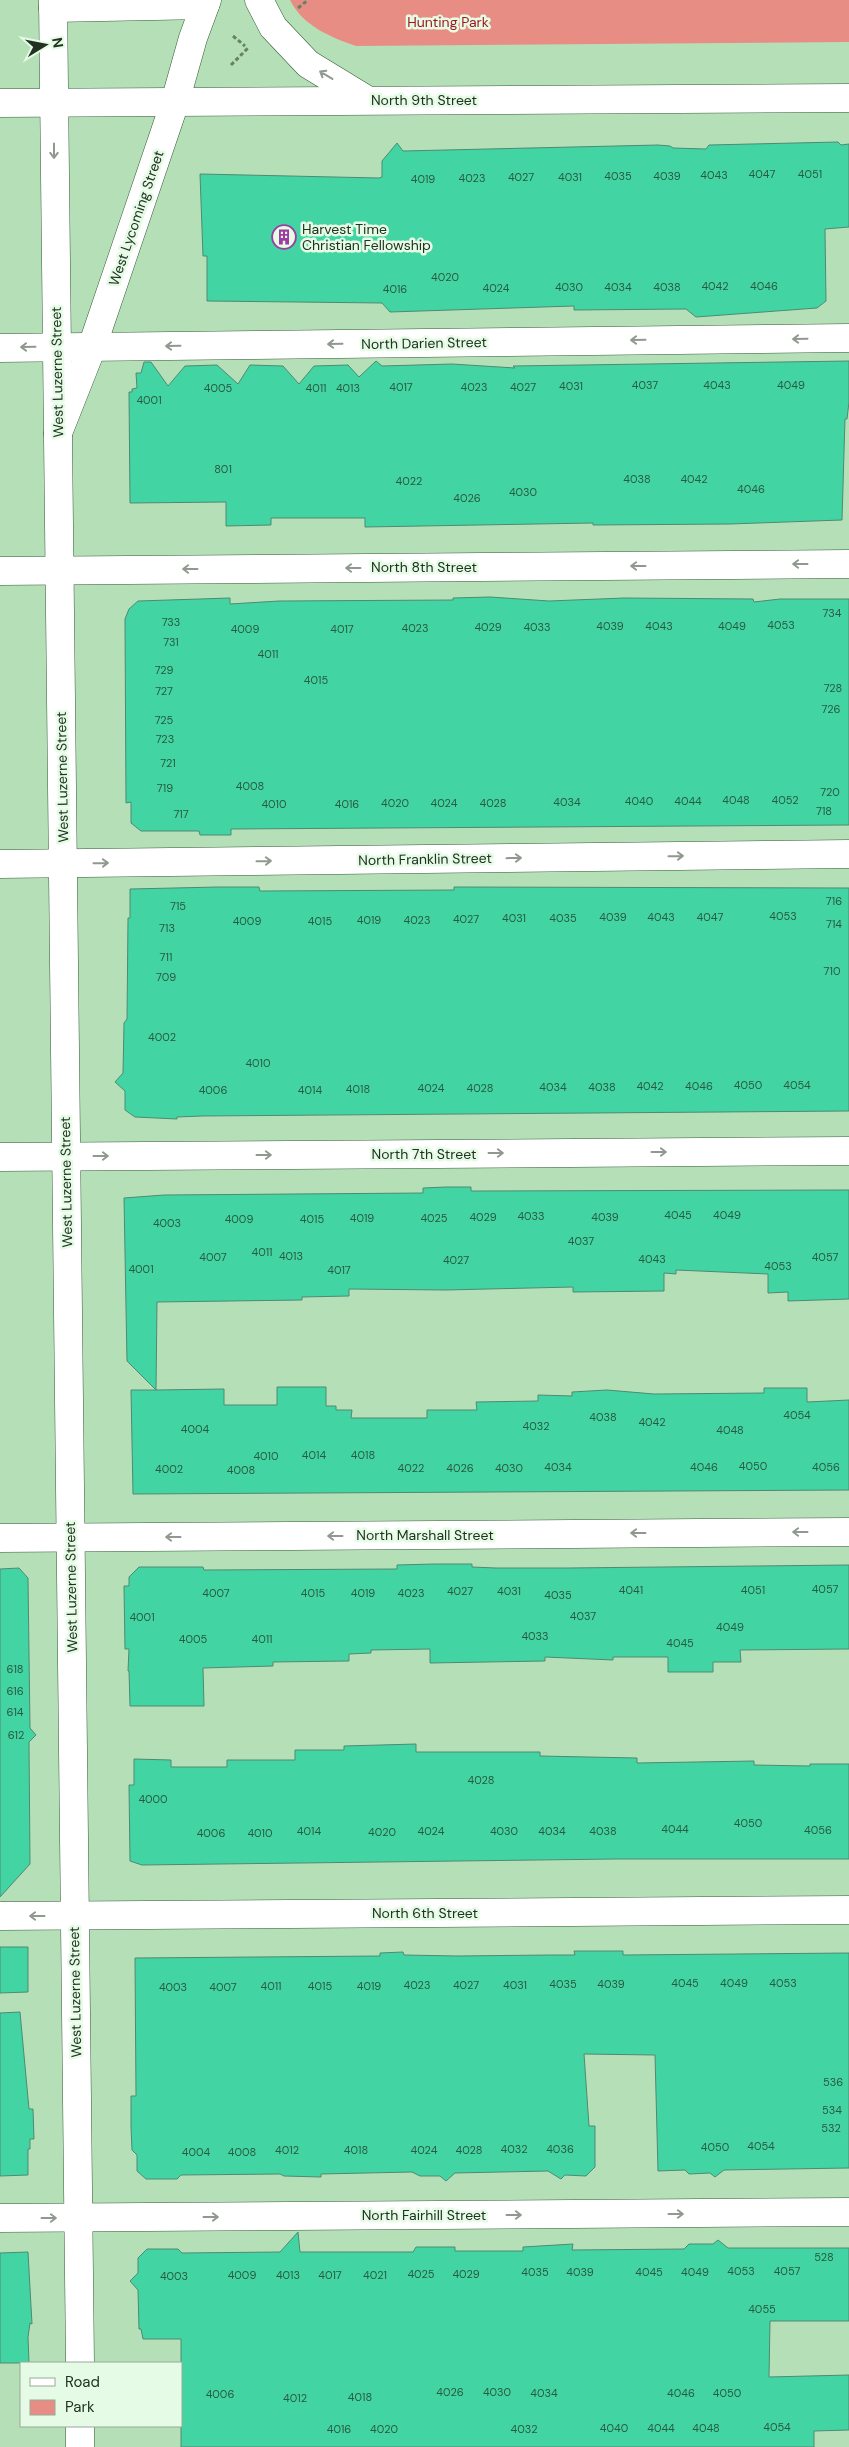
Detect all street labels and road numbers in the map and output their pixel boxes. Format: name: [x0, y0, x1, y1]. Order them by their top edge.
street label: North 9th Street: [371, 91, 477, 109]
street label: West Lycoming Street: [104, 148, 168, 288]
street label: West Luzerne Street: [47, 306, 67, 438]
street label: North Darien Street: [361, 333, 487, 353]
street label: North 8th Street: [371, 558, 477, 576]
street label: West Luzerne Street: [52, 711, 72, 843]
street label: North Franklin Street: [358, 849, 492, 869]
street label: West Luzerne Street: [56, 1116, 76, 1248]
street label: North 7th Street: [372, 1145, 476, 1163]
street label: West Luzerne Street: [61, 1521, 81, 1653]
street label: North Marshall Street: [356, 1526, 494, 1544]
street label: North 6th Street: [372, 1904, 478, 1922]
street label: West Luzerne Street: [65, 1926, 85, 2058]
street label: North Fairhill Street: [362, 2206, 486, 2224]

